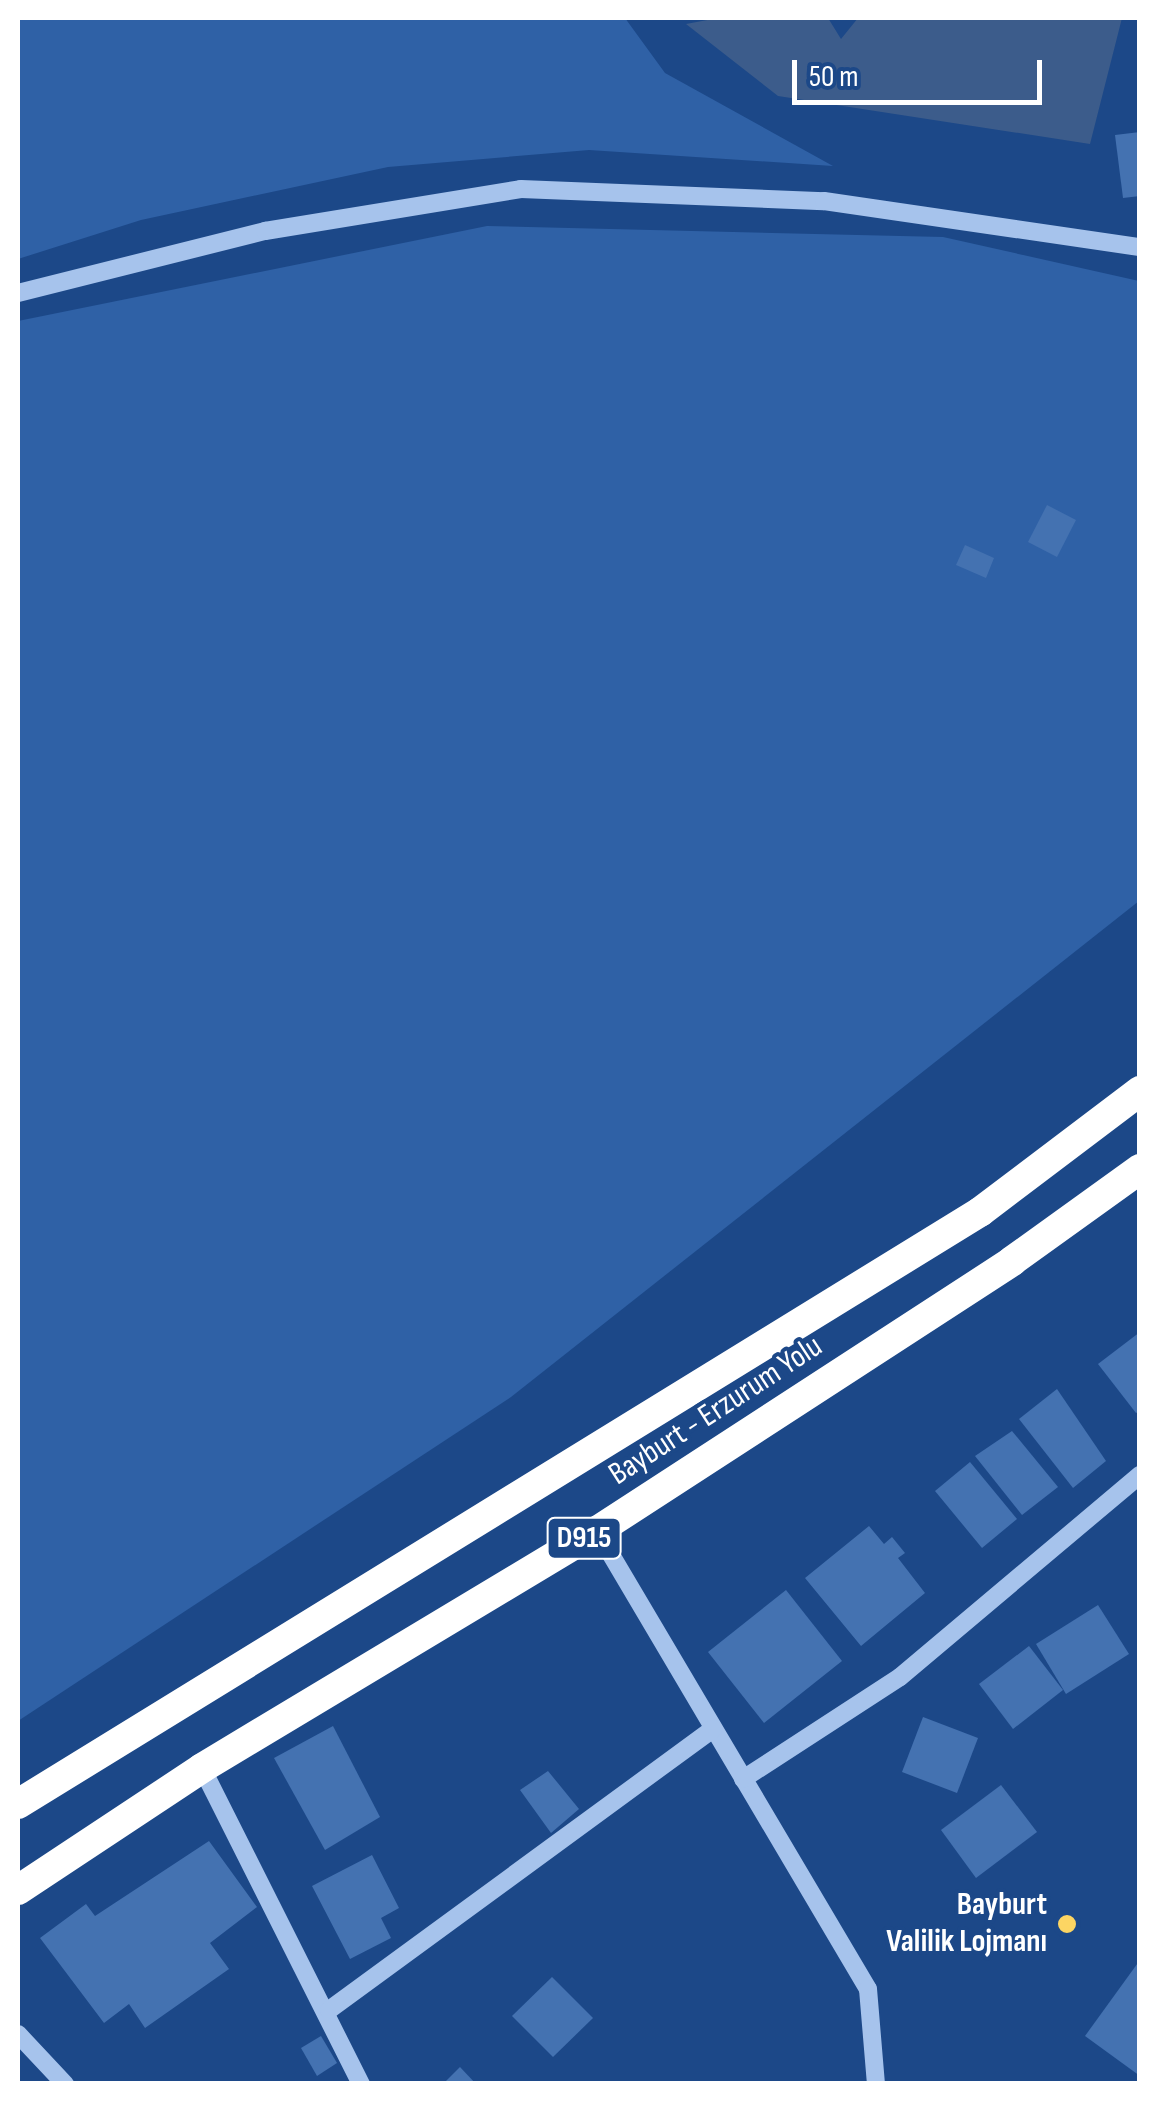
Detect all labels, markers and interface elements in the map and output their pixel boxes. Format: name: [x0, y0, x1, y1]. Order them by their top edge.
scale bar: [797, 40, 1047, 102]
text: 50 m: [809, 59, 858, 95]
street label: Bayburt - Erzurum Yolu: [602, 1328, 830, 1494]
road number: D915: [546, 1513, 622, 1563]
place label: Bayburt Valilik Lojmanı: [886, 1887, 1047, 1962]
marker: Bayburt Valilik Lojmanı: [1056, 1913, 1078, 1935]

